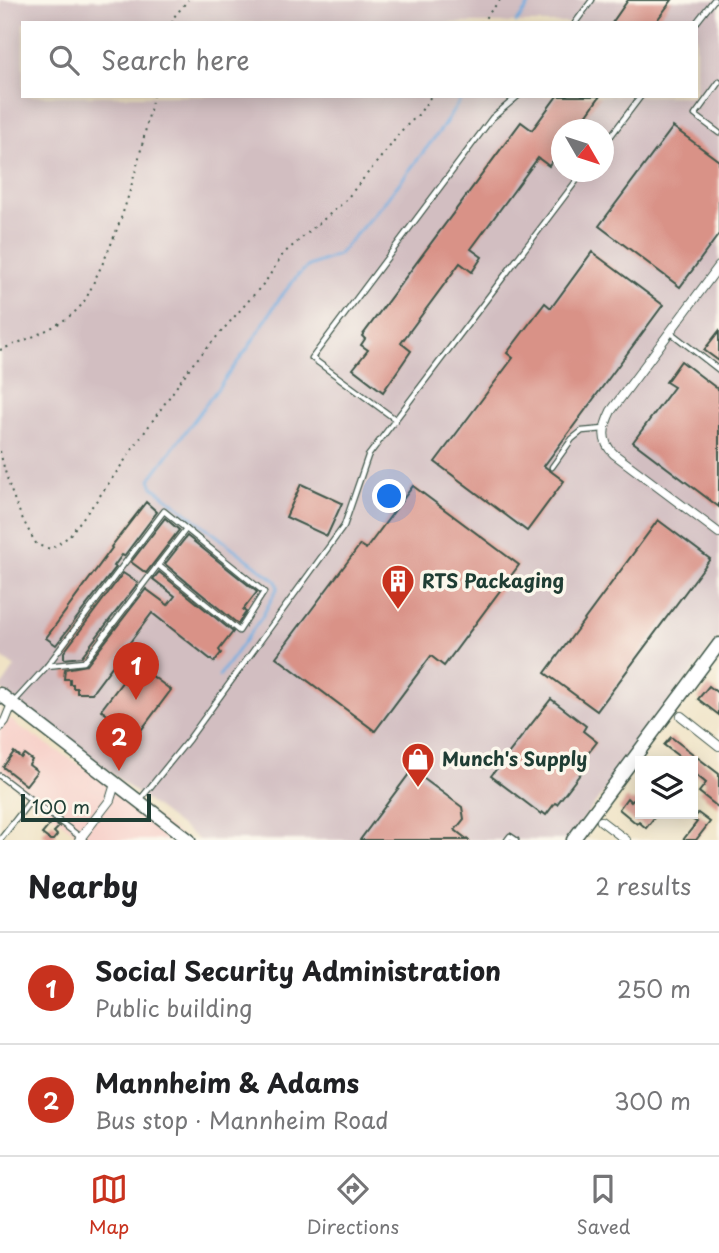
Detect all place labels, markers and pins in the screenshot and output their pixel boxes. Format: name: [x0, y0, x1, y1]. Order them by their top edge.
building icon: RTS Packaging: [379, 562, 417, 611]
place label: RTS Packaging: [422, 566, 564, 594]
pin: 1: [113, 642, 159, 700]
pin: 2: [96, 713, 142, 771]
shop icon: Munch's Supply: [399, 740, 437, 789]
place label: Munch's Supply: [442, 744, 587, 772]

